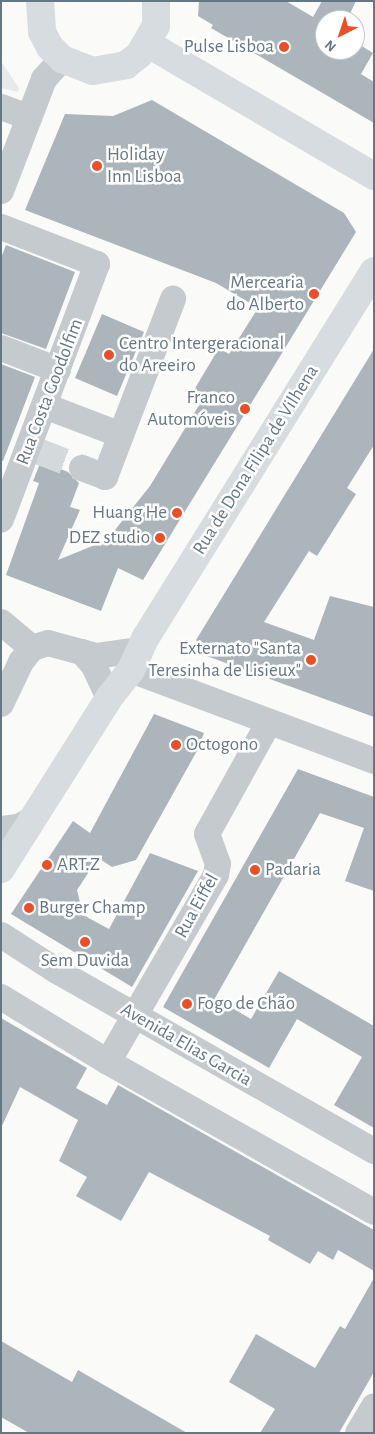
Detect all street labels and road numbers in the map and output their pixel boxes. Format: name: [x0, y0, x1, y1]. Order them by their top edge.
street label: Rua Costa Goodolfim: [12, 316, 88, 468]
street label: Rua de Dona Filipa de Vilhena: [188, 361, 324, 559]
street label: Rua Eiffel: [170, 870, 224, 942]
street label: Avenida Elias Garcia: [117, 998, 255, 1092]

